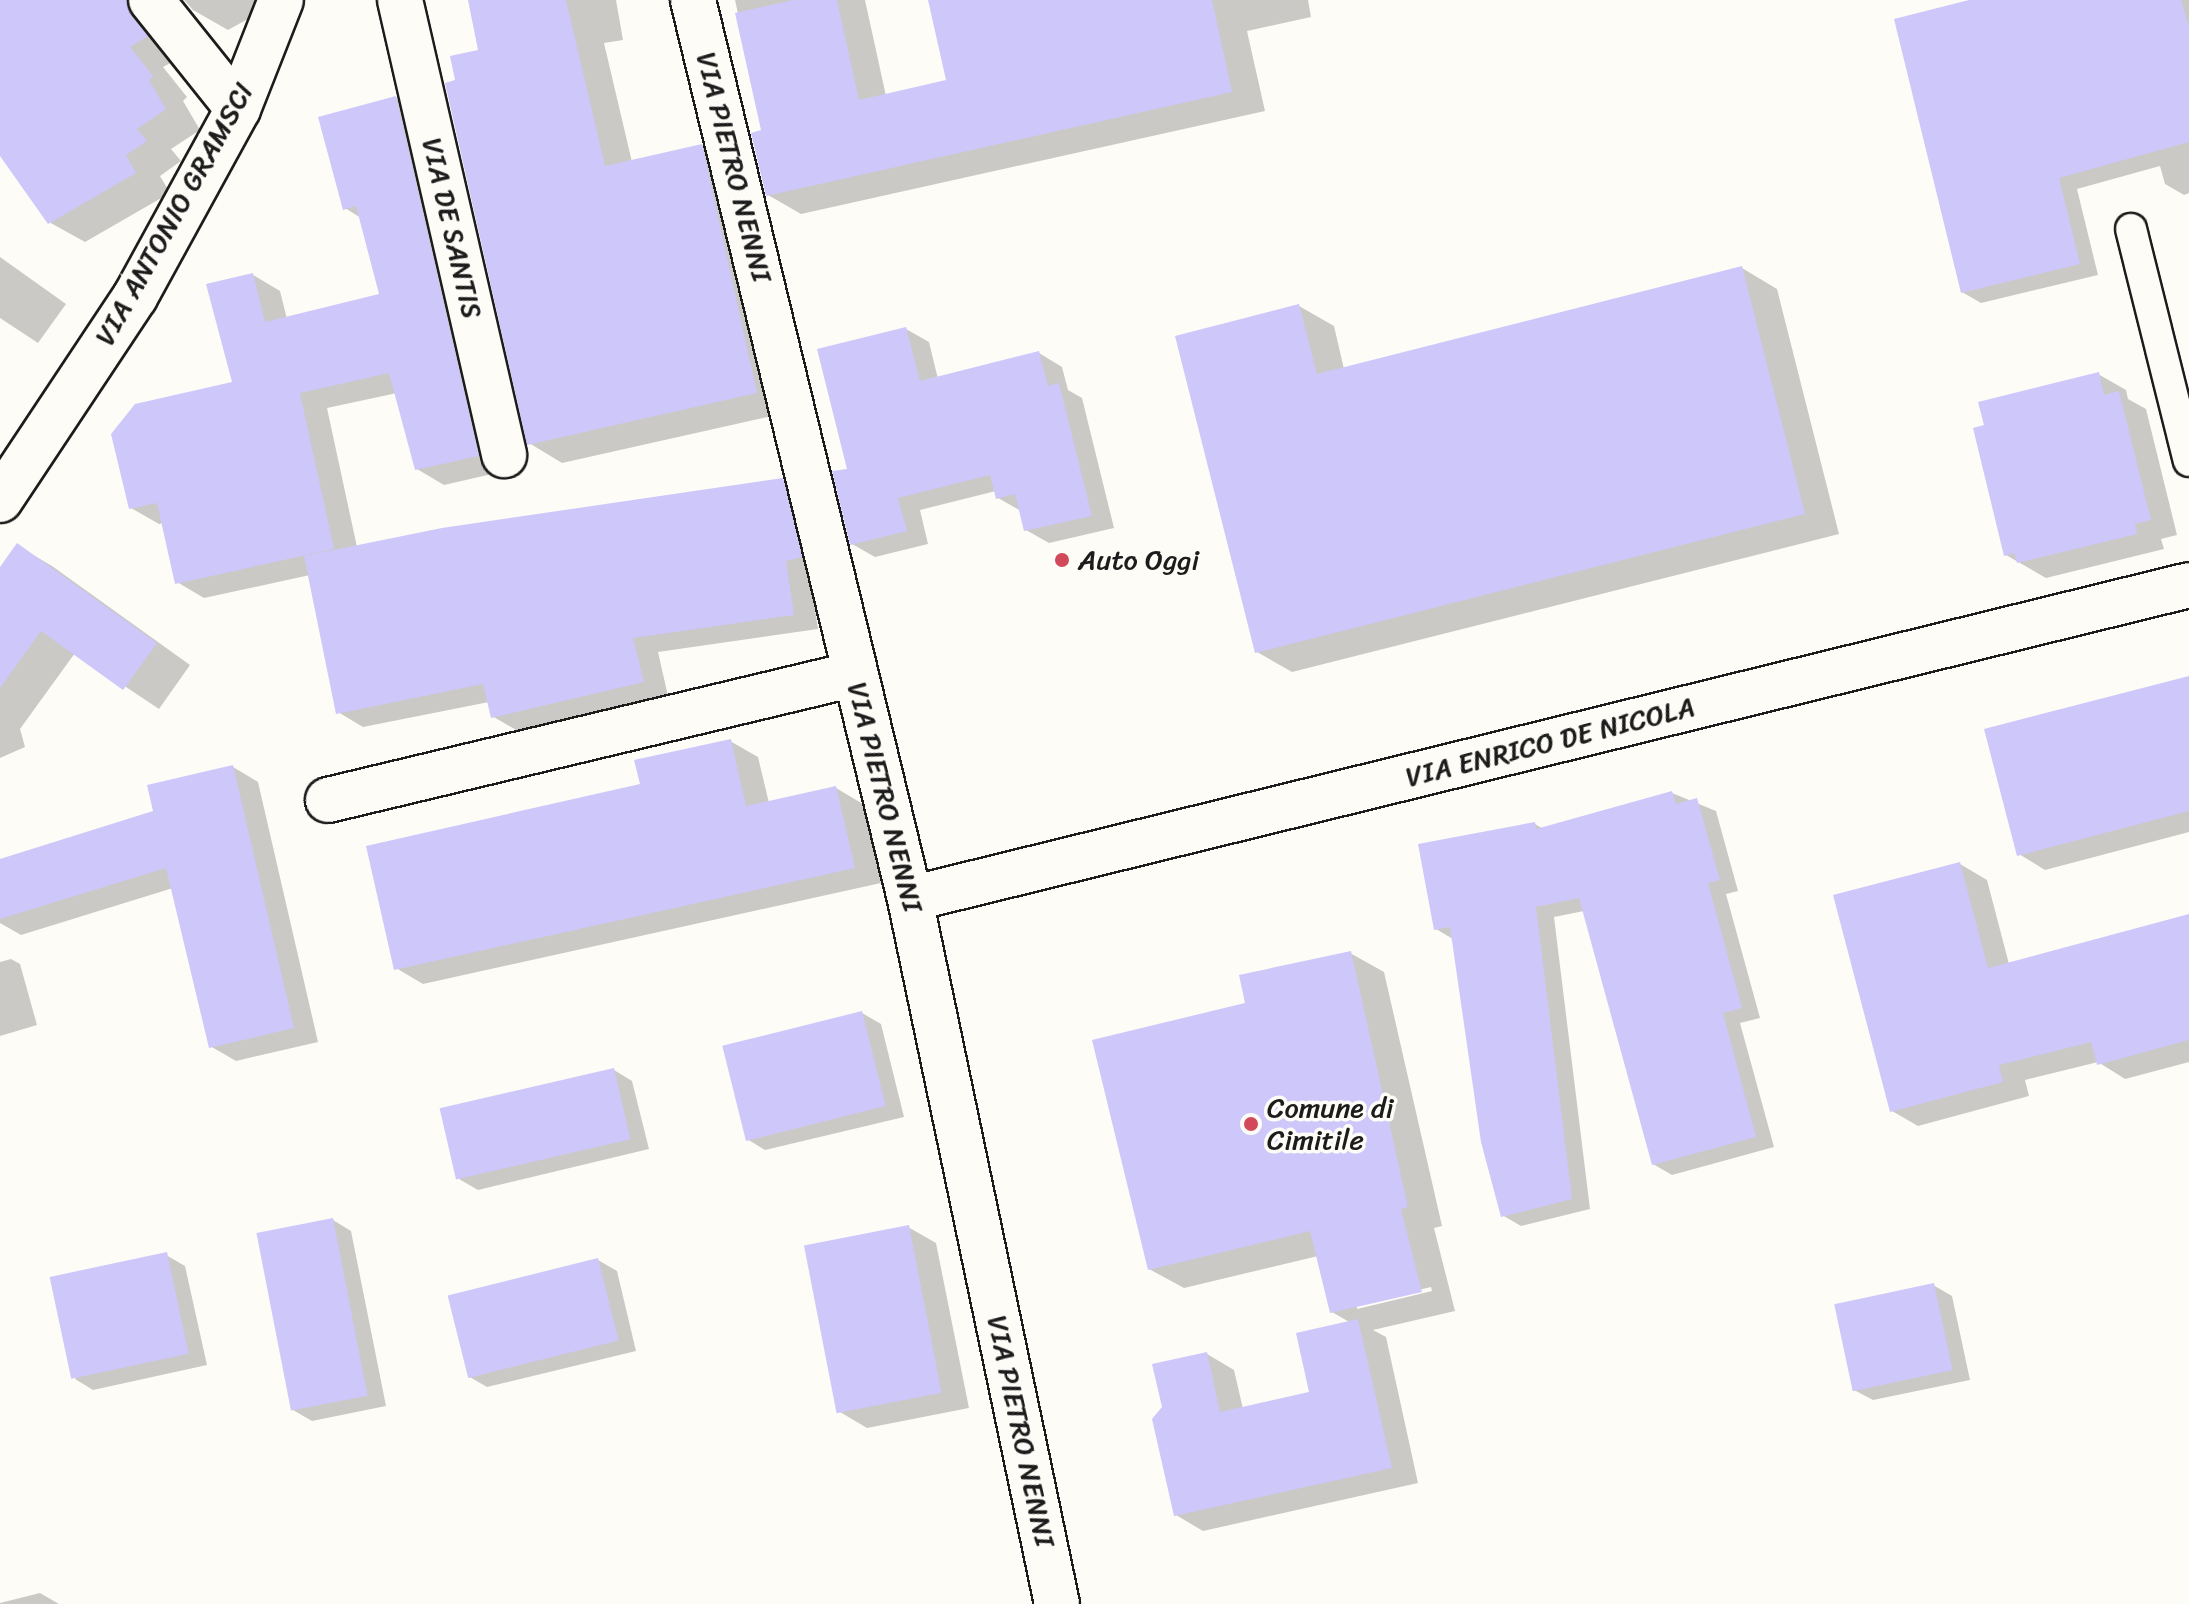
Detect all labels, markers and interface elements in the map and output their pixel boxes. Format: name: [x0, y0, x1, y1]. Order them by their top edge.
street label: VIA PIETRO NENNI: [689, 48, 779, 286]
street label: VIA ANTONIO GRAMSCI: [87, 76, 261, 352]
street label: VIA DE SANTIS: [414, 132, 490, 324]
place label: Auto Oggi: [1078, 543, 1199, 577]
marker: Auto Oggi: [1053, 551, 1071, 569]
street label: VIA PIETRO NENNI: [840, 678, 930, 916]
street label: VIA ENRICO DE NICOLA: [1404, 690, 1696, 794]
place label: Comune di Cimitile: [1267, 1091, 1394, 1157]
marker: Comune di Cimitile: [1242, 1115, 1260, 1133]
street label: VIA PIETRO NENNI: [980, 1312, 1062, 1550]

